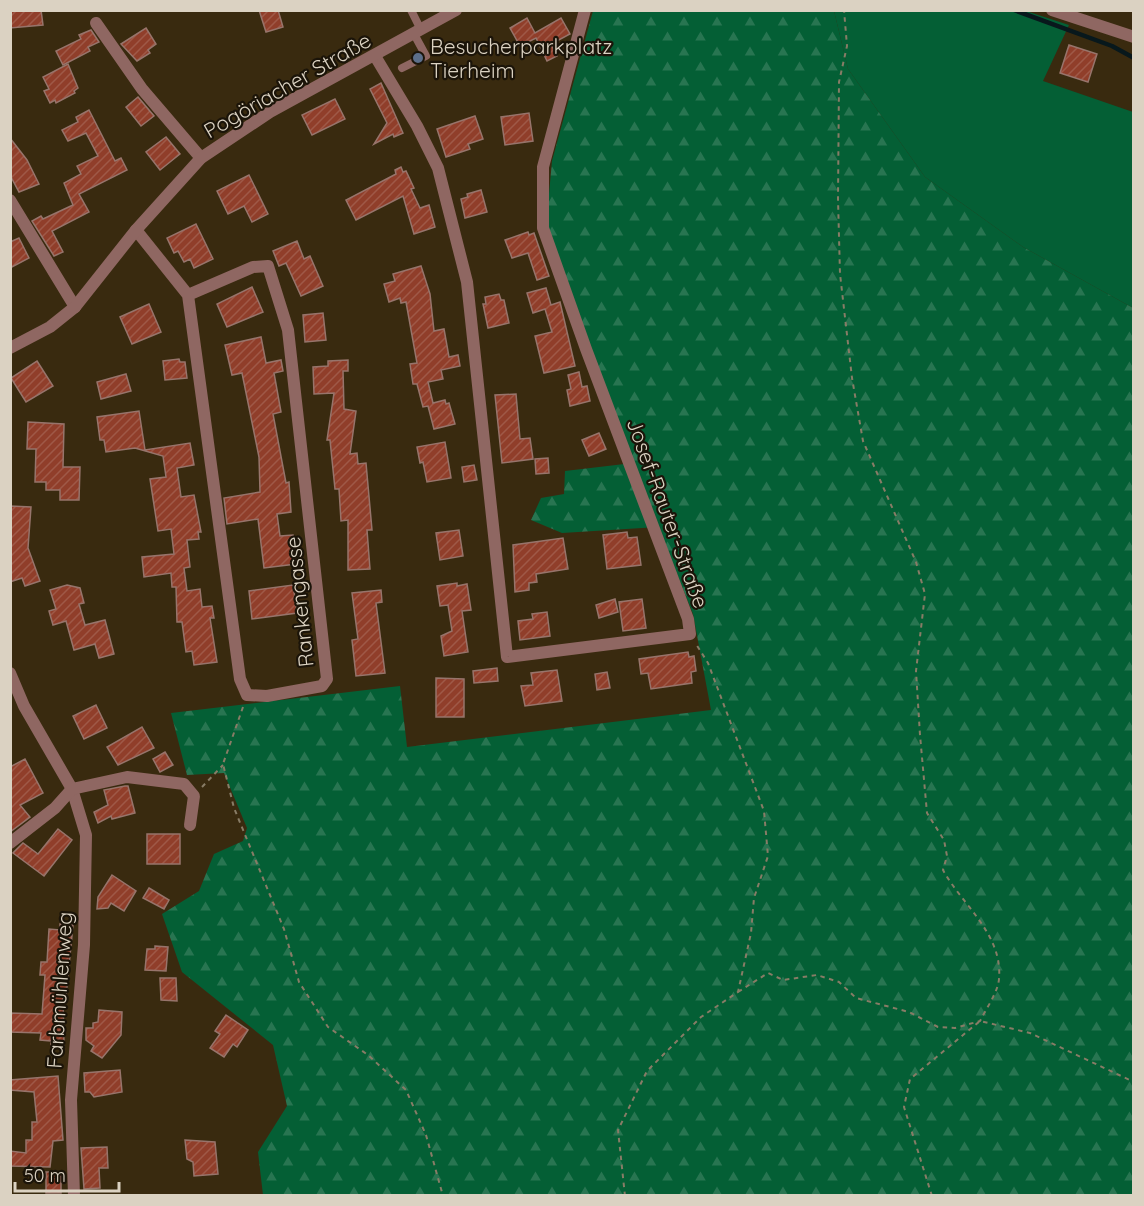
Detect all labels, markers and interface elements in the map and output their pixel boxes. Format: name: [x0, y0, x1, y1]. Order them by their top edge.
street label: Pogöriacher Straße: [199, 27, 375, 143]
place label: Besucherparkplatz Tierheim: [430, 33, 612, 83]
marker: Besucherparkplatz Tierheim: [411, 51, 425, 65]
street label: Josef-Rauter-Straße: [622, 415, 714, 611]
street label: Rankengasse: [279, 535, 319, 669]
street label: Farbmühlenweg: [41, 911, 77, 1069]
scale bar: [15, 1155, 118, 1193]
text: 50 m: [24, 1164, 66, 1187]

